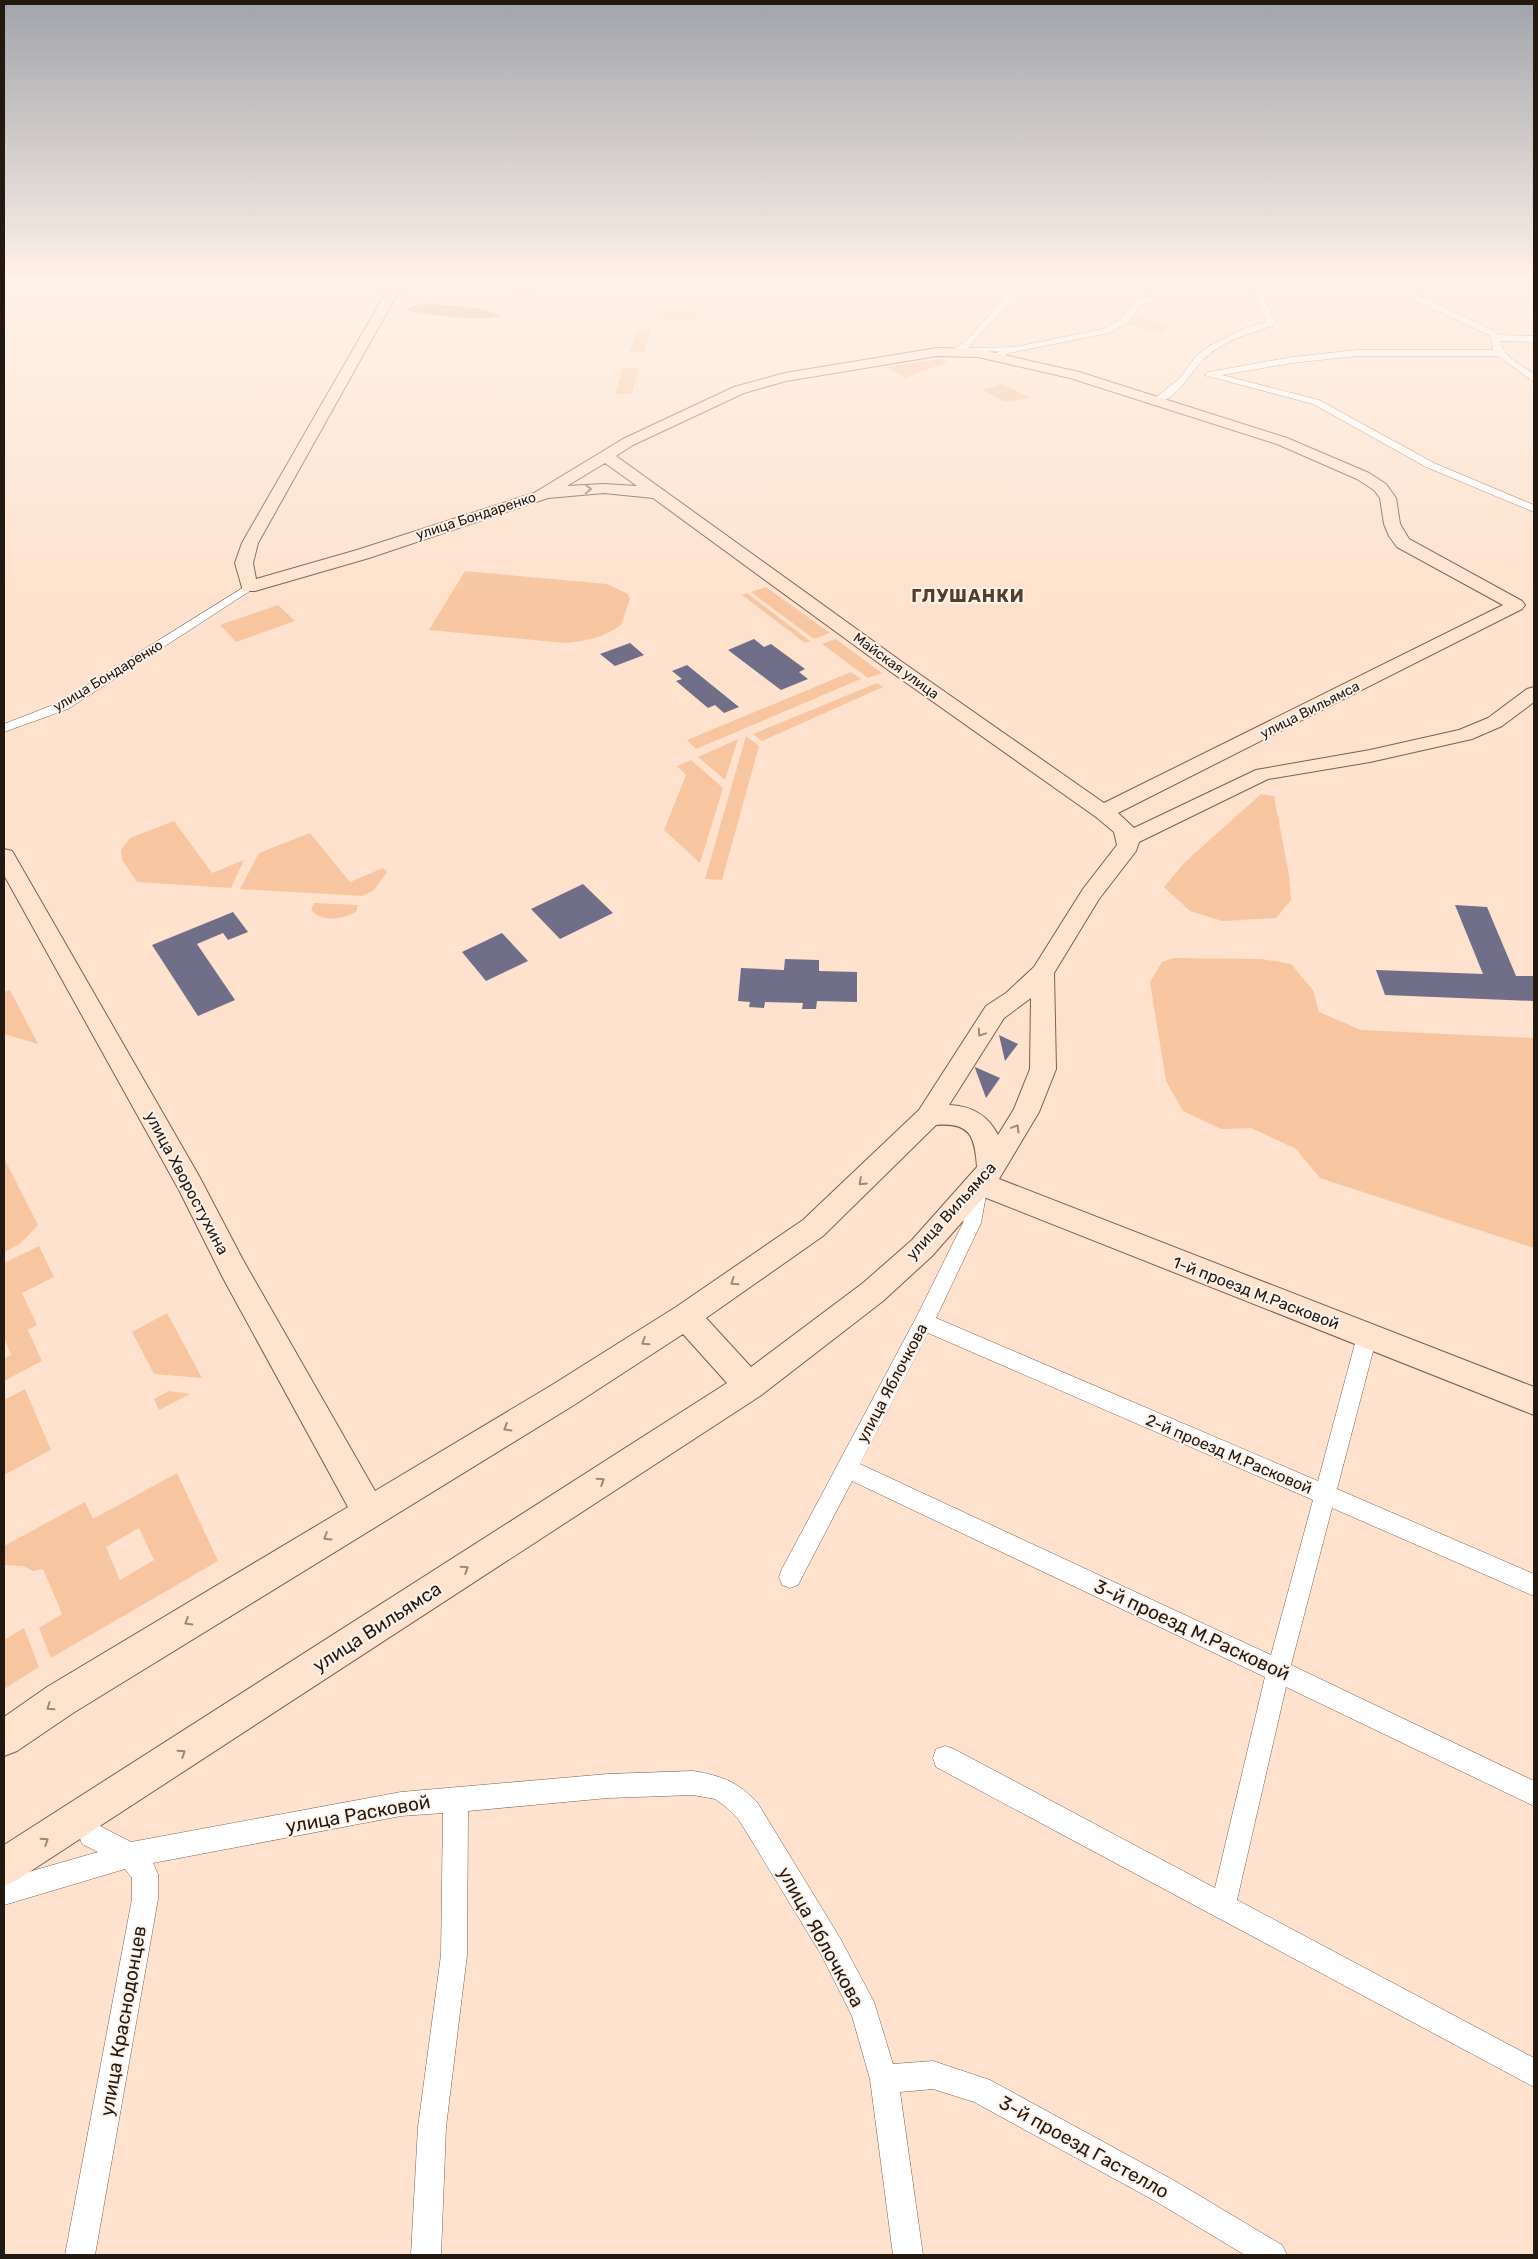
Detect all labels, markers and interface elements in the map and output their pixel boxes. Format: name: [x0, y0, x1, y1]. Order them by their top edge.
one-way arrow: [584, 483, 592, 494]
street label: улица Бондаренко: [414, 489, 538, 543]
district label: ГЛУШАНКИ: [911, 585, 1025, 607]
street label: Майская улица: [850, 629, 942, 703]
street label: улица Бондаренко: [50, 636, 166, 716]
street label: улица Вильямса: [1257, 678, 1363, 742]
one-way arrow: [978, 1027, 987, 1036]
street label: улица Хворостухина: [141, 1108, 233, 1258]
one-way arrow: [1009, 1125, 1019, 1134]
street label: улица Вильямса: [902, 1158, 1000, 1264]
one-way arrow: [858, 1176, 867, 1185]
street label: 1-й проезд М.Расковой: [1170, 1252, 1342, 1334]
one-way arrow: [731, 1276, 740, 1285]
street label: улица Яблочкова: [853, 1320, 931, 1446]
one-way arrow: [642, 1336, 651, 1345]
street label: 2-й проезд М.Расковой: [1143, 1410, 1315, 1498]
one-way arrow: [504, 1422, 513, 1432]
one-way arrow: [596, 1478, 605, 1488]
one-way arrow: [324, 1531, 333, 1541]
one-way arrow: [459, 1566, 468, 1576]
street label: 3-й проезд М.Расковой: [1090, 1575, 1294, 1685]
street label: улица Вильямса: [309, 1577, 445, 1677]
one-way arrow: [185, 1615, 194, 1625]
one-way arrow: [46, 1701, 56, 1710]
one-way arrow: [176, 1750, 185, 1759]
street label: улица Расковой: [284, 1790, 432, 1838]
one-way arrow: [39, 1838, 48, 1847]
street label: улица Яблочкова: [773, 1863, 869, 2011]
street label: улица Краснодонцев: [95, 1924, 151, 2118]
street label: 3-й проезд Гастелло: [995, 2091, 1173, 2203]

